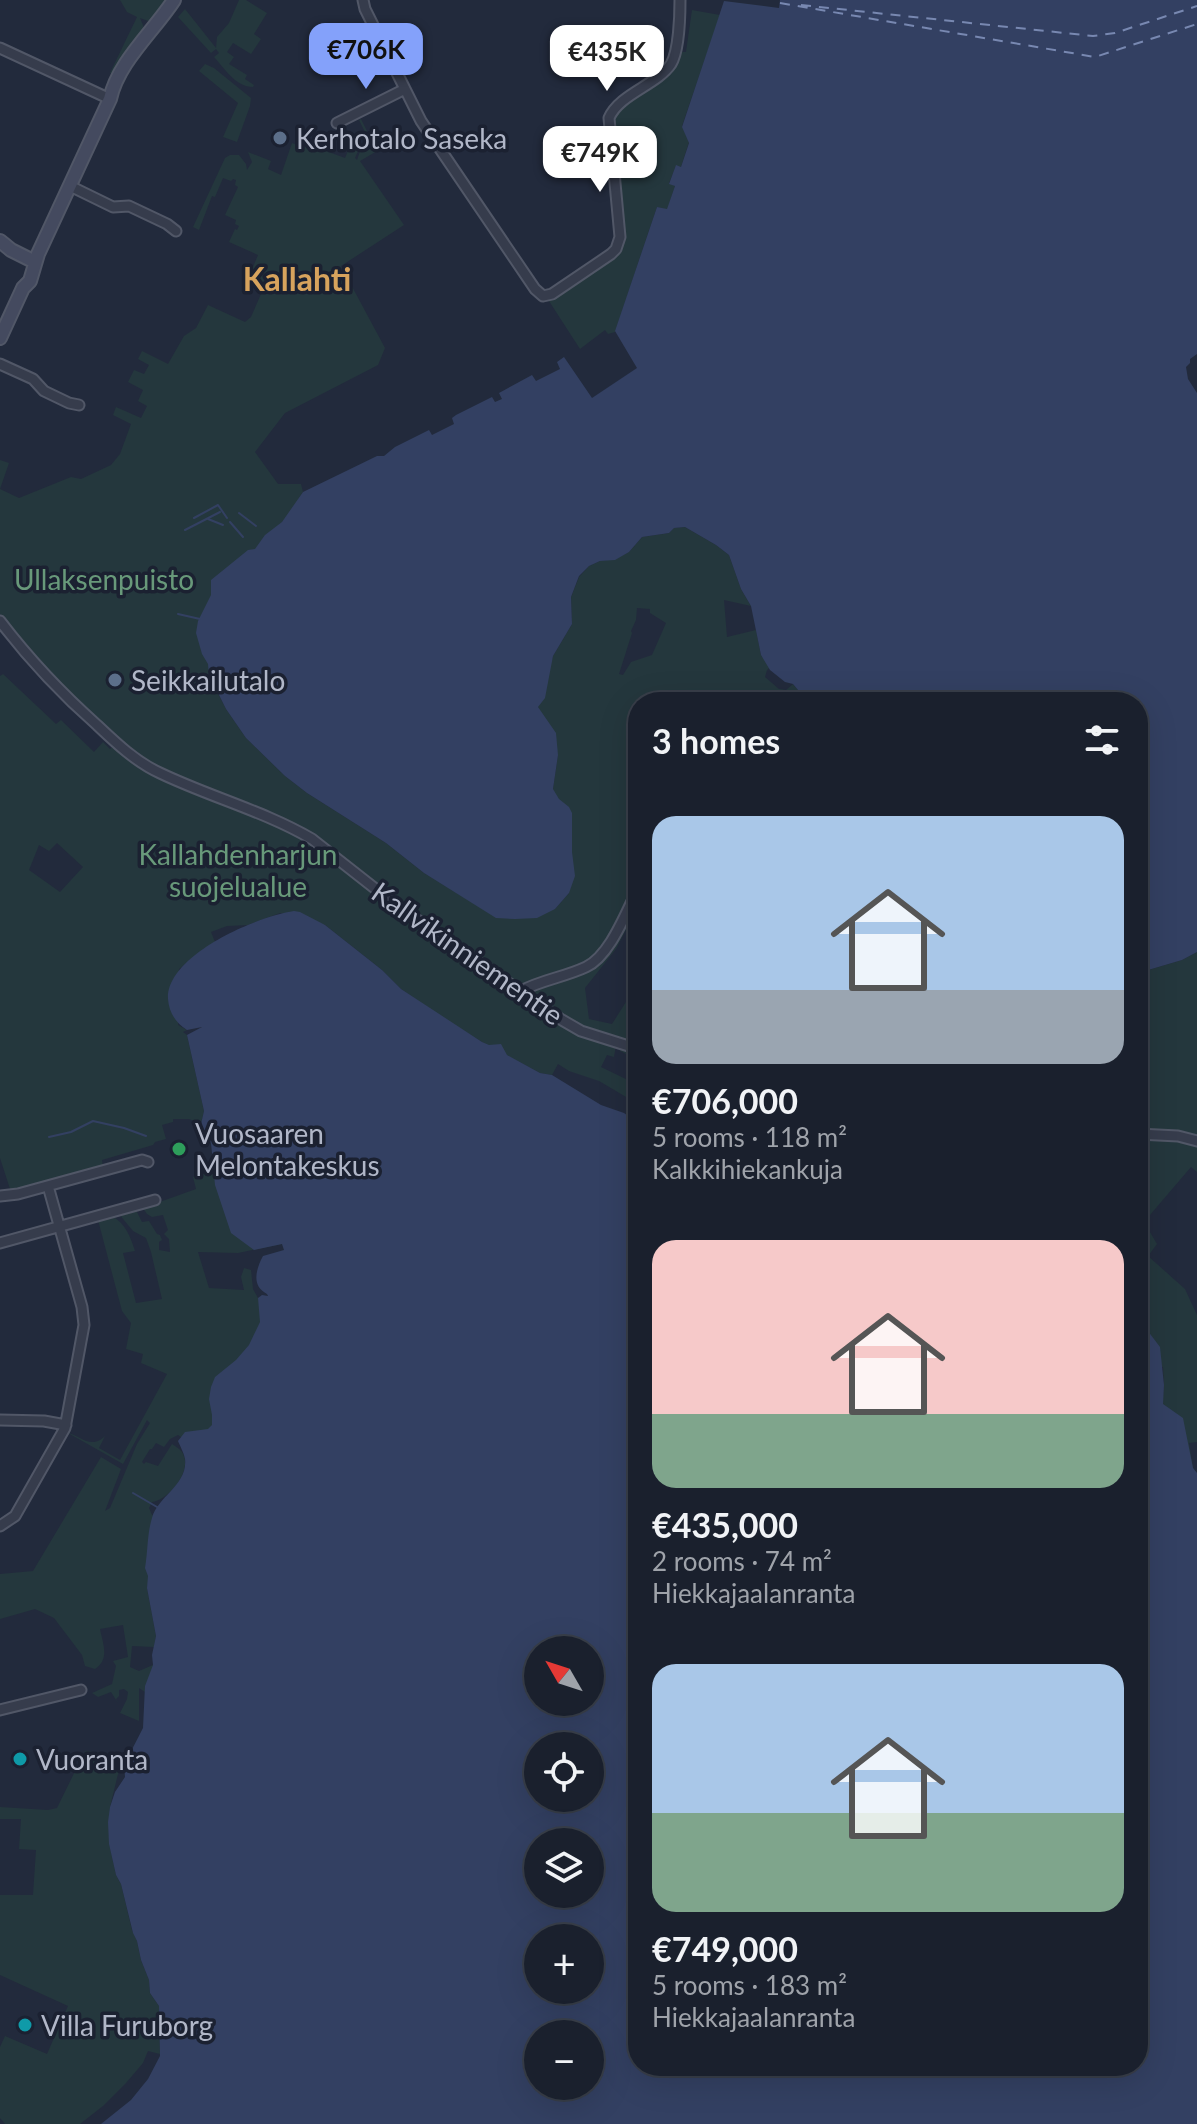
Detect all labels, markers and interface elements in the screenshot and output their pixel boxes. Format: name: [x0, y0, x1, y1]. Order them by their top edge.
pin: €706K: [310, 23, 422, 91]
pin: €435K: [551, 25, 663, 93]
text: €706K: [327, 33, 405, 65]
text: €435K: [568, 35, 646, 67]
place label: Kerhotalo Saseka: [296, 121, 507, 155]
pin: €749K: [544, 126, 656, 194]
marker: Kerhotalo Saseka: [271, 129, 289, 147]
text: €749K: [561, 136, 639, 168]
district label: Kallahti: [243, 259, 351, 298]
park label: Ullaksenpuisto: [14, 562, 194, 596]
place label: Seikkailutalo: [131, 663, 285, 697]
marker: Seikkailutalo: [106, 671, 124, 689]
icon: filters: [1080, 718, 1124, 762]
text: 3 homes: [652, 720, 780, 761]
park label: Kallahdenharjun suojelualue: [139, 837, 337, 903]
icon: home: [816, 868, 960, 1012]
street label: Kallvikinniementie: [366, 874, 570, 1032]
text: €706,000: [652, 1080, 798, 1121]
place label: Vuosaaren Melontakeskus: [195, 1116, 380, 1182]
text: 5 rooms · 118 m²: [652, 1121, 847, 1153]
marker: Vuosaaren Melontakeskus: [170, 1140, 188, 1158]
text: Kalkkihiekankuja: [652, 1153, 843, 1185]
icon: home: [816, 1292, 960, 1436]
text: €435,000: [652, 1504, 798, 1545]
text: 2 rooms · 74 m²: [652, 1545, 832, 1577]
text: Hiekkajaalanranta: [652, 1577, 855, 1609]
north arrow: [524, 1636, 604, 1716]
map controls: [524, 1636, 604, 2100]
icon: home: [816, 1716, 960, 1860]
button: locate: [524, 1732, 604, 1812]
place label: Vuoranta: [36, 1742, 148, 1776]
marker: Vuoranta: [11, 1750, 29, 1768]
button: layers: [524, 1828, 604, 1908]
button: +: [524, 1924, 604, 2004]
text: €749,000: [652, 1928, 798, 1969]
text: 5 rooms · 183 m²: [652, 1969, 847, 2001]
text: Hiekkajaalanranta: [652, 2001, 855, 2033]
place label: Villa Furuborg: [41, 2008, 213, 2042]
marker: Villa Furuborg: [16, 2016, 34, 2034]
button: −: [524, 2020, 604, 2100]

